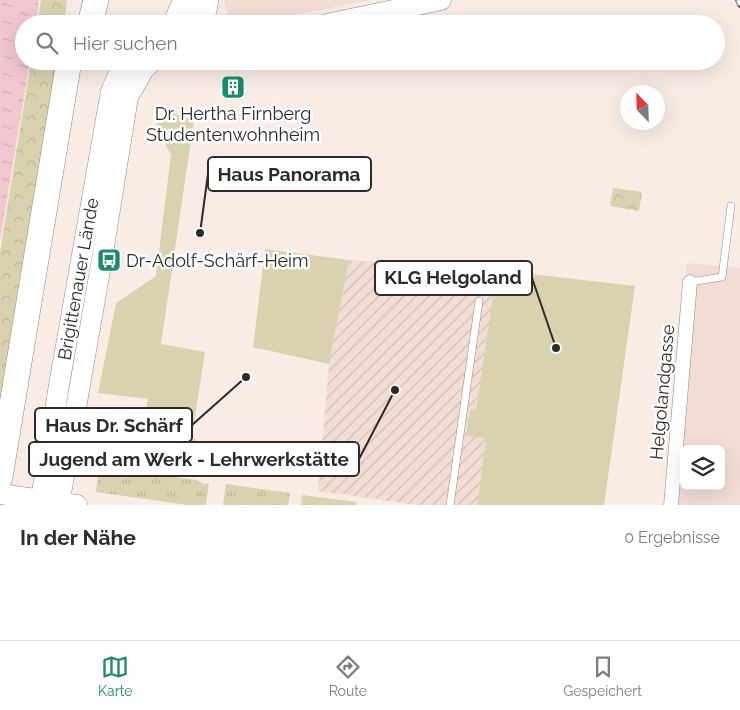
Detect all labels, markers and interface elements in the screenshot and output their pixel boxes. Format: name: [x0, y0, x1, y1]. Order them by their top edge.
search box: [15, 15, 725, 70]
icon: search: [33, 29, 61, 57]
text: Hier suchen: [73, 32, 178, 54]
building icon: Dr. Hertha Firnberg Studentenwohnheim: [220, 74, 246, 100]
north arrow: [620, 85, 665, 130]
place label: Dr. Hertha Firnberg Studentenwohnheim: [146, 103, 320, 145]
callout: Haus Panorama: [208, 157, 371, 191]
text: Haus Panorama: [217, 163, 361, 185]
street label: Brigittenauer Lände: [53, 196, 103, 362]
bus stop icon: Dr-Adolf-Schärf-Heim: [96, 247, 122, 273]
place label: Dr-Adolf-Schärf-Heim: [126, 250, 309, 271]
callout: KLG Helgoland: [375, 261, 532, 295]
text: KLG Helgoland: [384, 266, 522, 288]
street label: Helgolandgasse: [646, 323, 678, 461]
callout: Haus Dr. Schärf: [35, 408, 192, 442]
text: Haus Dr. Schärf: [45, 414, 184, 436]
callout: Jugend am Werk - Lehrwerkstätte: [29, 442, 359, 476]
map controls: [680, 445, 725, 490]
button: layers: [680, 445, 725, 490]
text: Jugend am Werk - Lehrwerkstätte: [39, 448, 349, 470]
text: In der Nähe: [20, 525, 136, 550]
text: 0 Ergebnisse: [624, 528, 720, 547]
tab: Karte: [98, 653, 132, 699]
tab: Route: [329, 653, 367, 699]
tab: Gespeichert: [563, 653, 642, 699]

